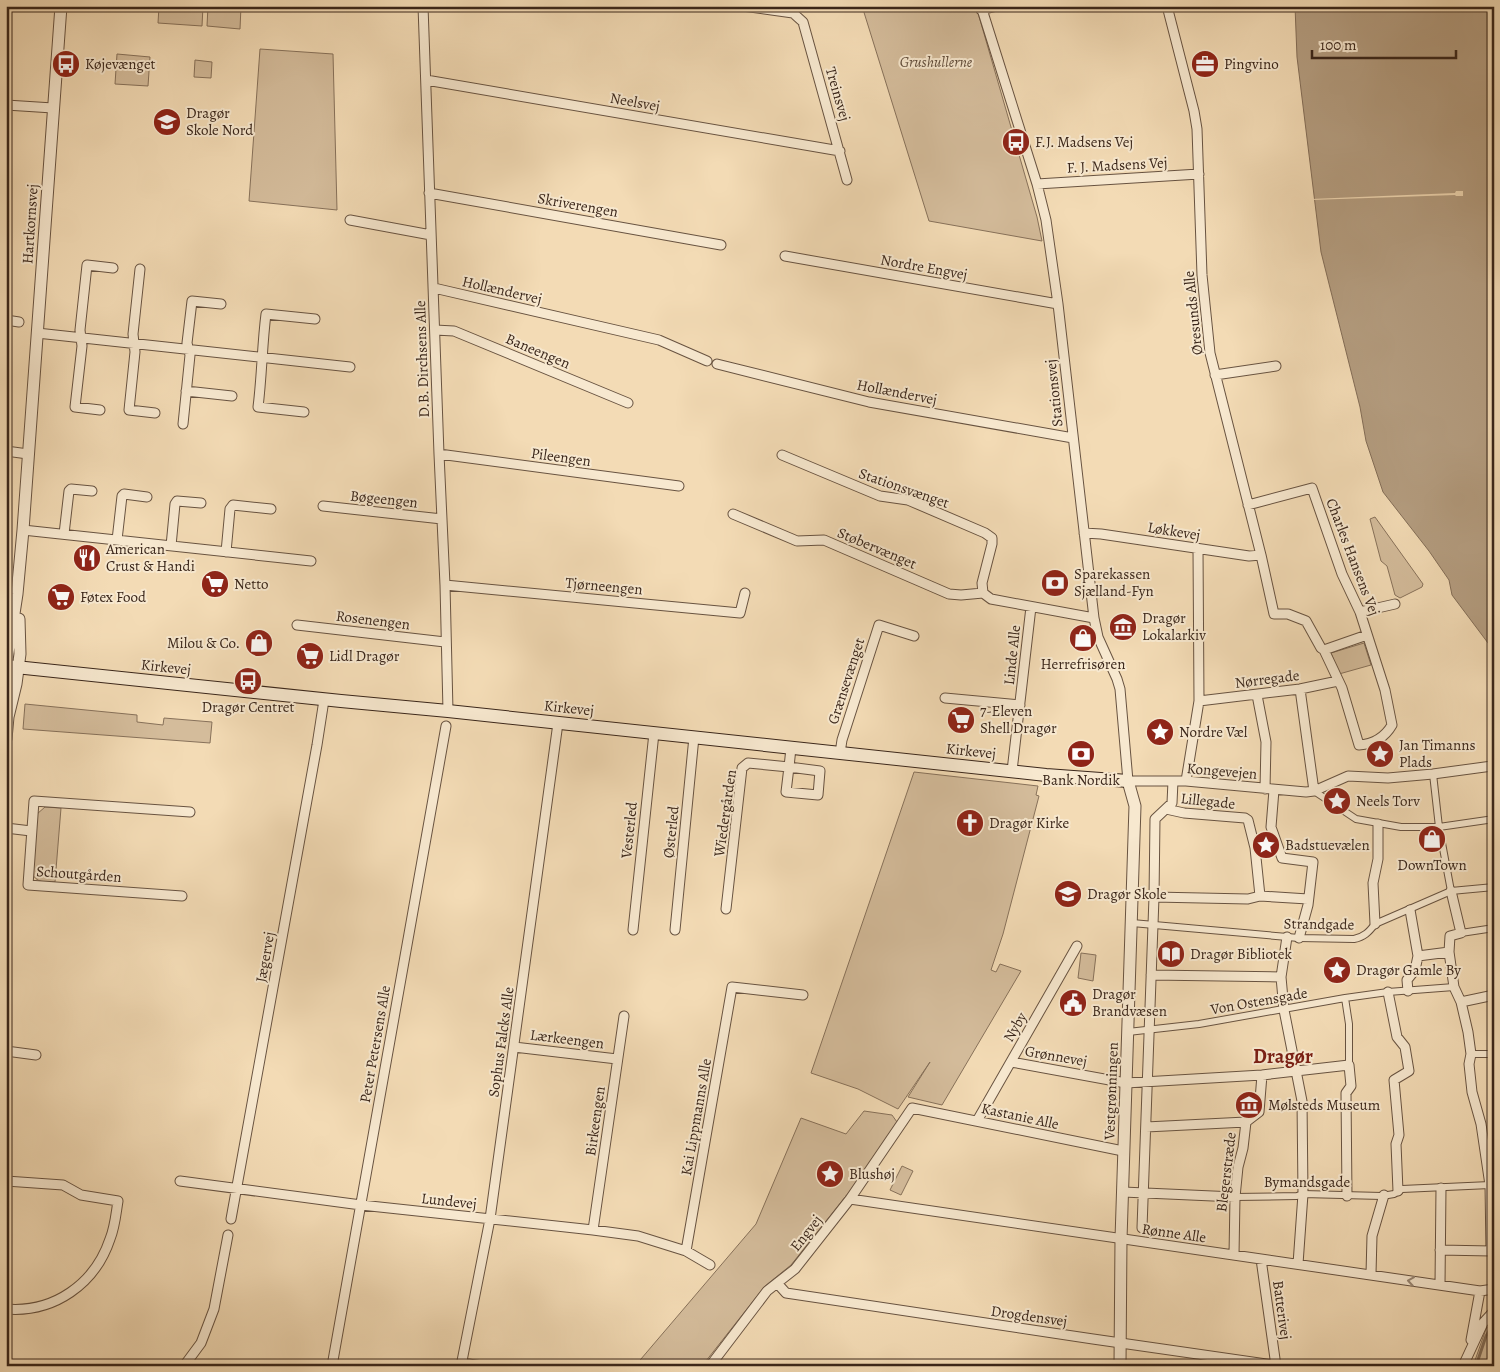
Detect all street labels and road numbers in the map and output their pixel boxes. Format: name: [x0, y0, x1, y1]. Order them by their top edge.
street label: Treinsvej: [821, 65, 855, 123]
street label: Neelsvej: [608, 88, 662, 116]
street label: F. J. Madsens Vej: [1066, 152, 1168, 178]
street label: Hartkornsvej: [17, 183, 43, 265]
street label: Skriverengen: [536, 188, 620, 222]
street label: Nordre Engvej: [879, 250, 969, 284]
street label: Øresunds Alle: [1179, 270, 1207, 356]
street label: Hollændervej: [460, 271, 544, 309]
street label: D.B. Dirchsens Alle: [410, 300, 434, 418]
street label: Baneengen: [503, 328, 573, 374]
street label: Stationsvej: [1041, 358, 1067, 428]
street label: Hollændervej: [855, 374, 939, 410]
street label: Pileengen: [530, 443, 592, 471]
street label: Stationsvænget: [856, 463, 952, 513]
street label: Bøgeengen: [349, 486, 419, 512]
street label: Charles Hansens Vej: [1321, 495, 1385, 619]
street label: Løkkevej: [1146, 517, 1202, 545]
street label: Støbervænget: [834, 522, 920, 574]
street label: Tjørneengen: [565, 573, 643, 599]
street label: Rosenengen: [335, 606, 411, 634]
street label: Linde Alle: [999, 624, 1025, 686]
street label: Grænsevænget: [823, 635, 869, 727]
street label: Kirkevej: [140, 654, 192, 680]
street label: Nørregade: [1234, 665, 1301, 693]
street label: Kirkevej: [543, 695, 595, 721]
street label: Kirkevej: [945, 738, 997, 764]
street label: Kongevejen: [1186, 758, 1258, 784]
street label: Wiedergården: [709, 768, 741, 859]
street label: Lillegade: [1180, 788, 1237, 814]
street label: Vesterled: [616, 800, 642, 860]
street label: Østerled: [658, 804, 684, 859]
street label: Schoutgården: [36, 861, 122, 887]
street label: Strandgade: [1283, 913, 1355, 935]
street label: Jægervej: [251, 930, 279, 984]
street label: Peter Petersens Alle: [355, 983, 395, 1104]
street label: Von Ostensgade: [1208, 983, 1309, 1020]
street label: Sophus Falcks Alle: [483, 985, 519, 1098]
street label: Nyby: [999, 1008, 1032, 1045]
street label: Lærkeengen: [529, 1025, 605, 1053]
street label: Grønnevej: [1023, 1041, 1089, 1071]
street label: Vestgrønningen: [1099, 1042, 1123, 1141]
street label: Kai Lippmanns Alle: [676, 1057, 716, 1177]
street label: Birkeengen: [580, 1085, 610, 1157]
street label: Kastanie Alle: [979, 1098, 1061, 1134]
street label: Blegerstræde: [1211, 1131, 1241, 1213]
street label: Bymandsgade: [1264, 1172, 1350, 1192]
street label: Lundevej: [420, 1188, 478, 1214]
street label: Engvej: [785, 1211, 827, 1255]
street label: Rønne Alle: [1141, 1219, 1208, 1247]
street label: Batterivej: [1268, 1279, 1296, 1341]
street label: Drogdensvej: [989, 1301, 1069, 1331]

